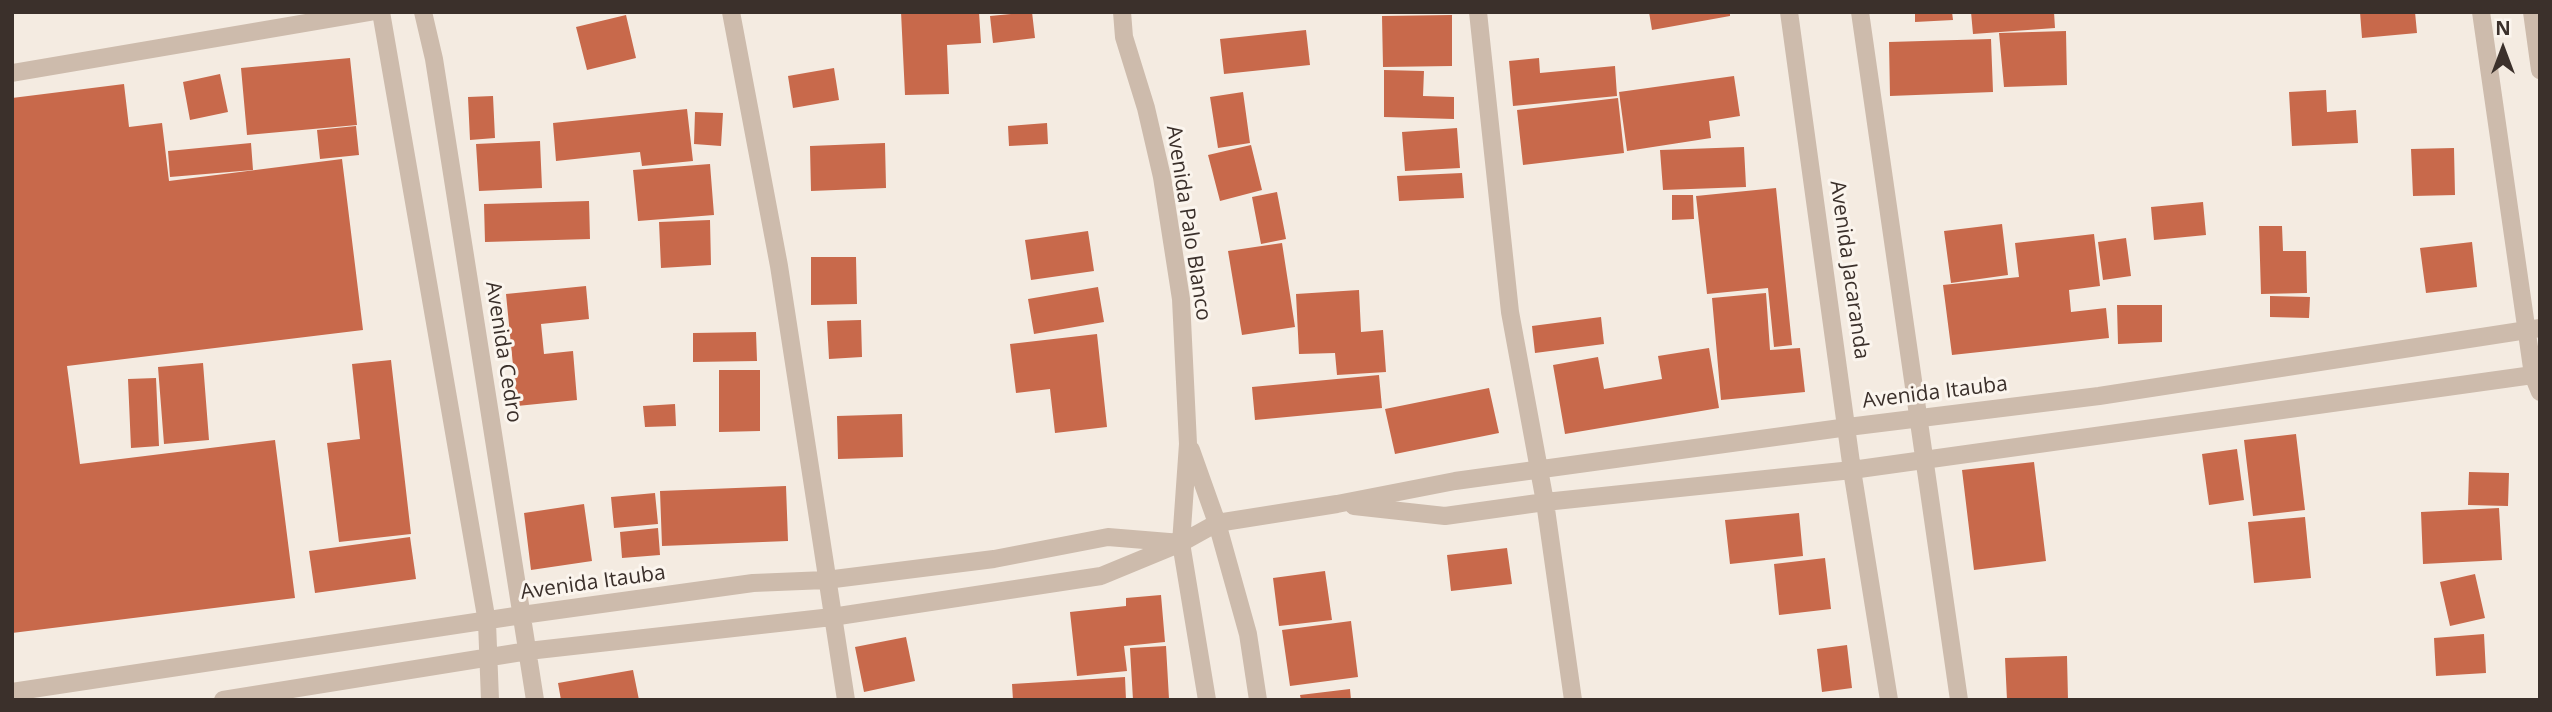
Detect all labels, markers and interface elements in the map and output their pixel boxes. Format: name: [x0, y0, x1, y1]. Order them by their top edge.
north arrow: [2468, 14, 2538, 84]
text: N: [2495, 15, 2511, 41]
street label: Avenida Palo Blanco: [1160, 123, 1216, 323]
street label: Avenida Jacaranda: [1824, 179, 1874, 361]
street label: Avenida Cedro: [479, 280, 527, 424]
street label: Avenida Itauba: [1861, 372, 2009, 414]
street label: Avenida Itauba: [519, 560, 667, 606]

